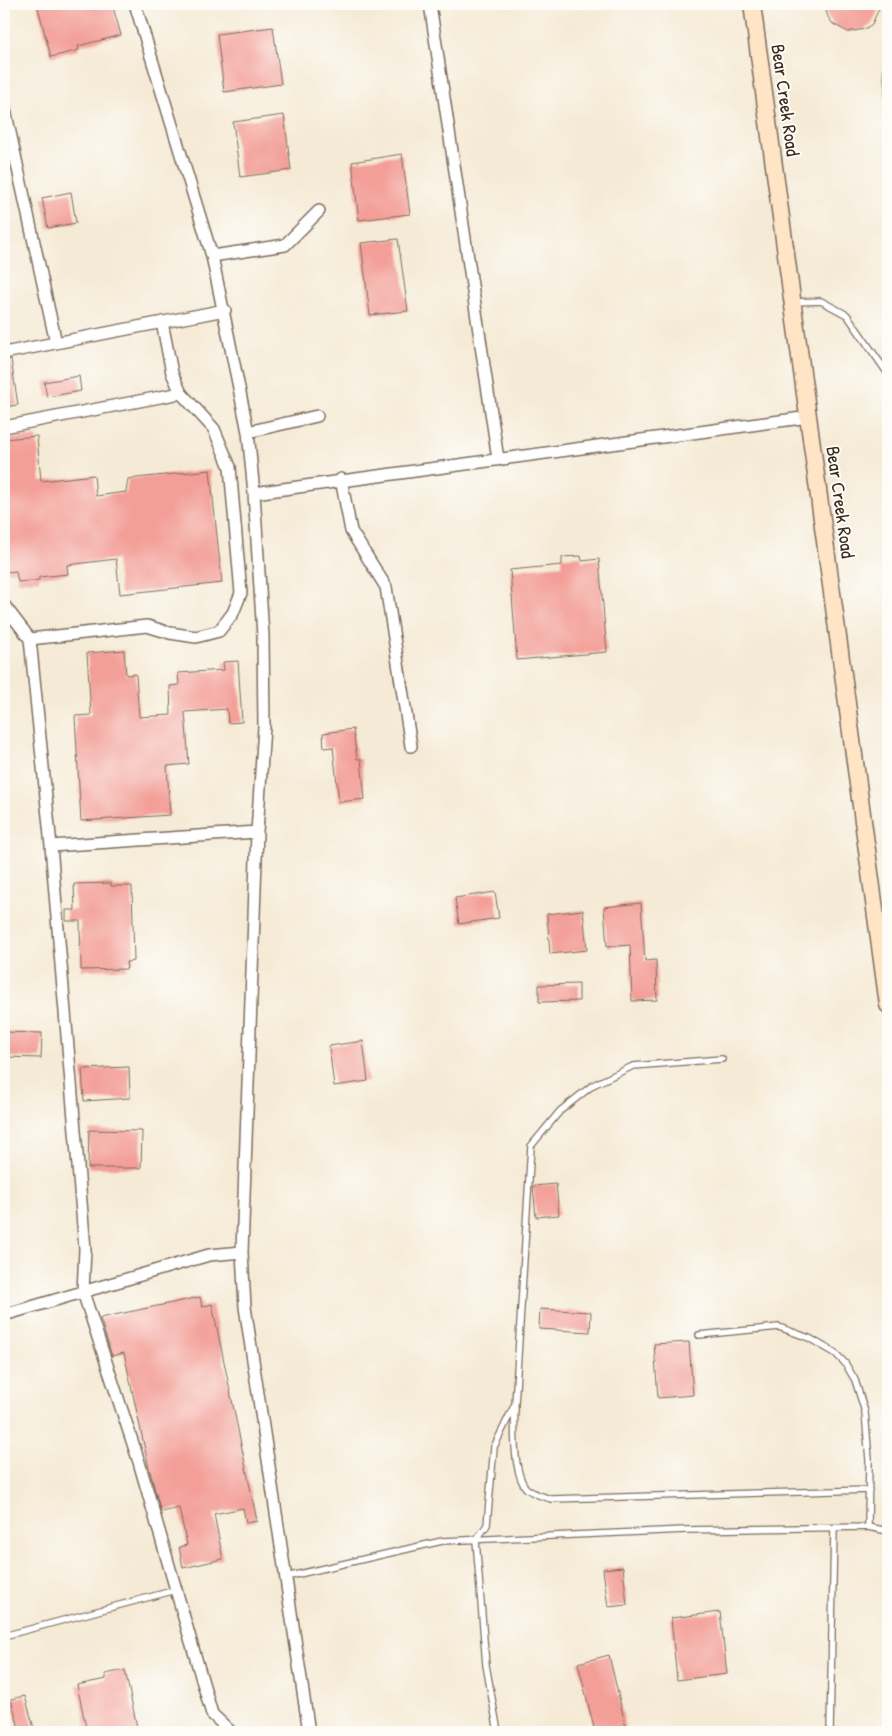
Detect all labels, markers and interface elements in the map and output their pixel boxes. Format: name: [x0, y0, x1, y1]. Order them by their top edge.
street label: Bear Creek Road: [765, 42, 807, 158]
street label: Bear Creek Road: [820, 444, 862, 560]

